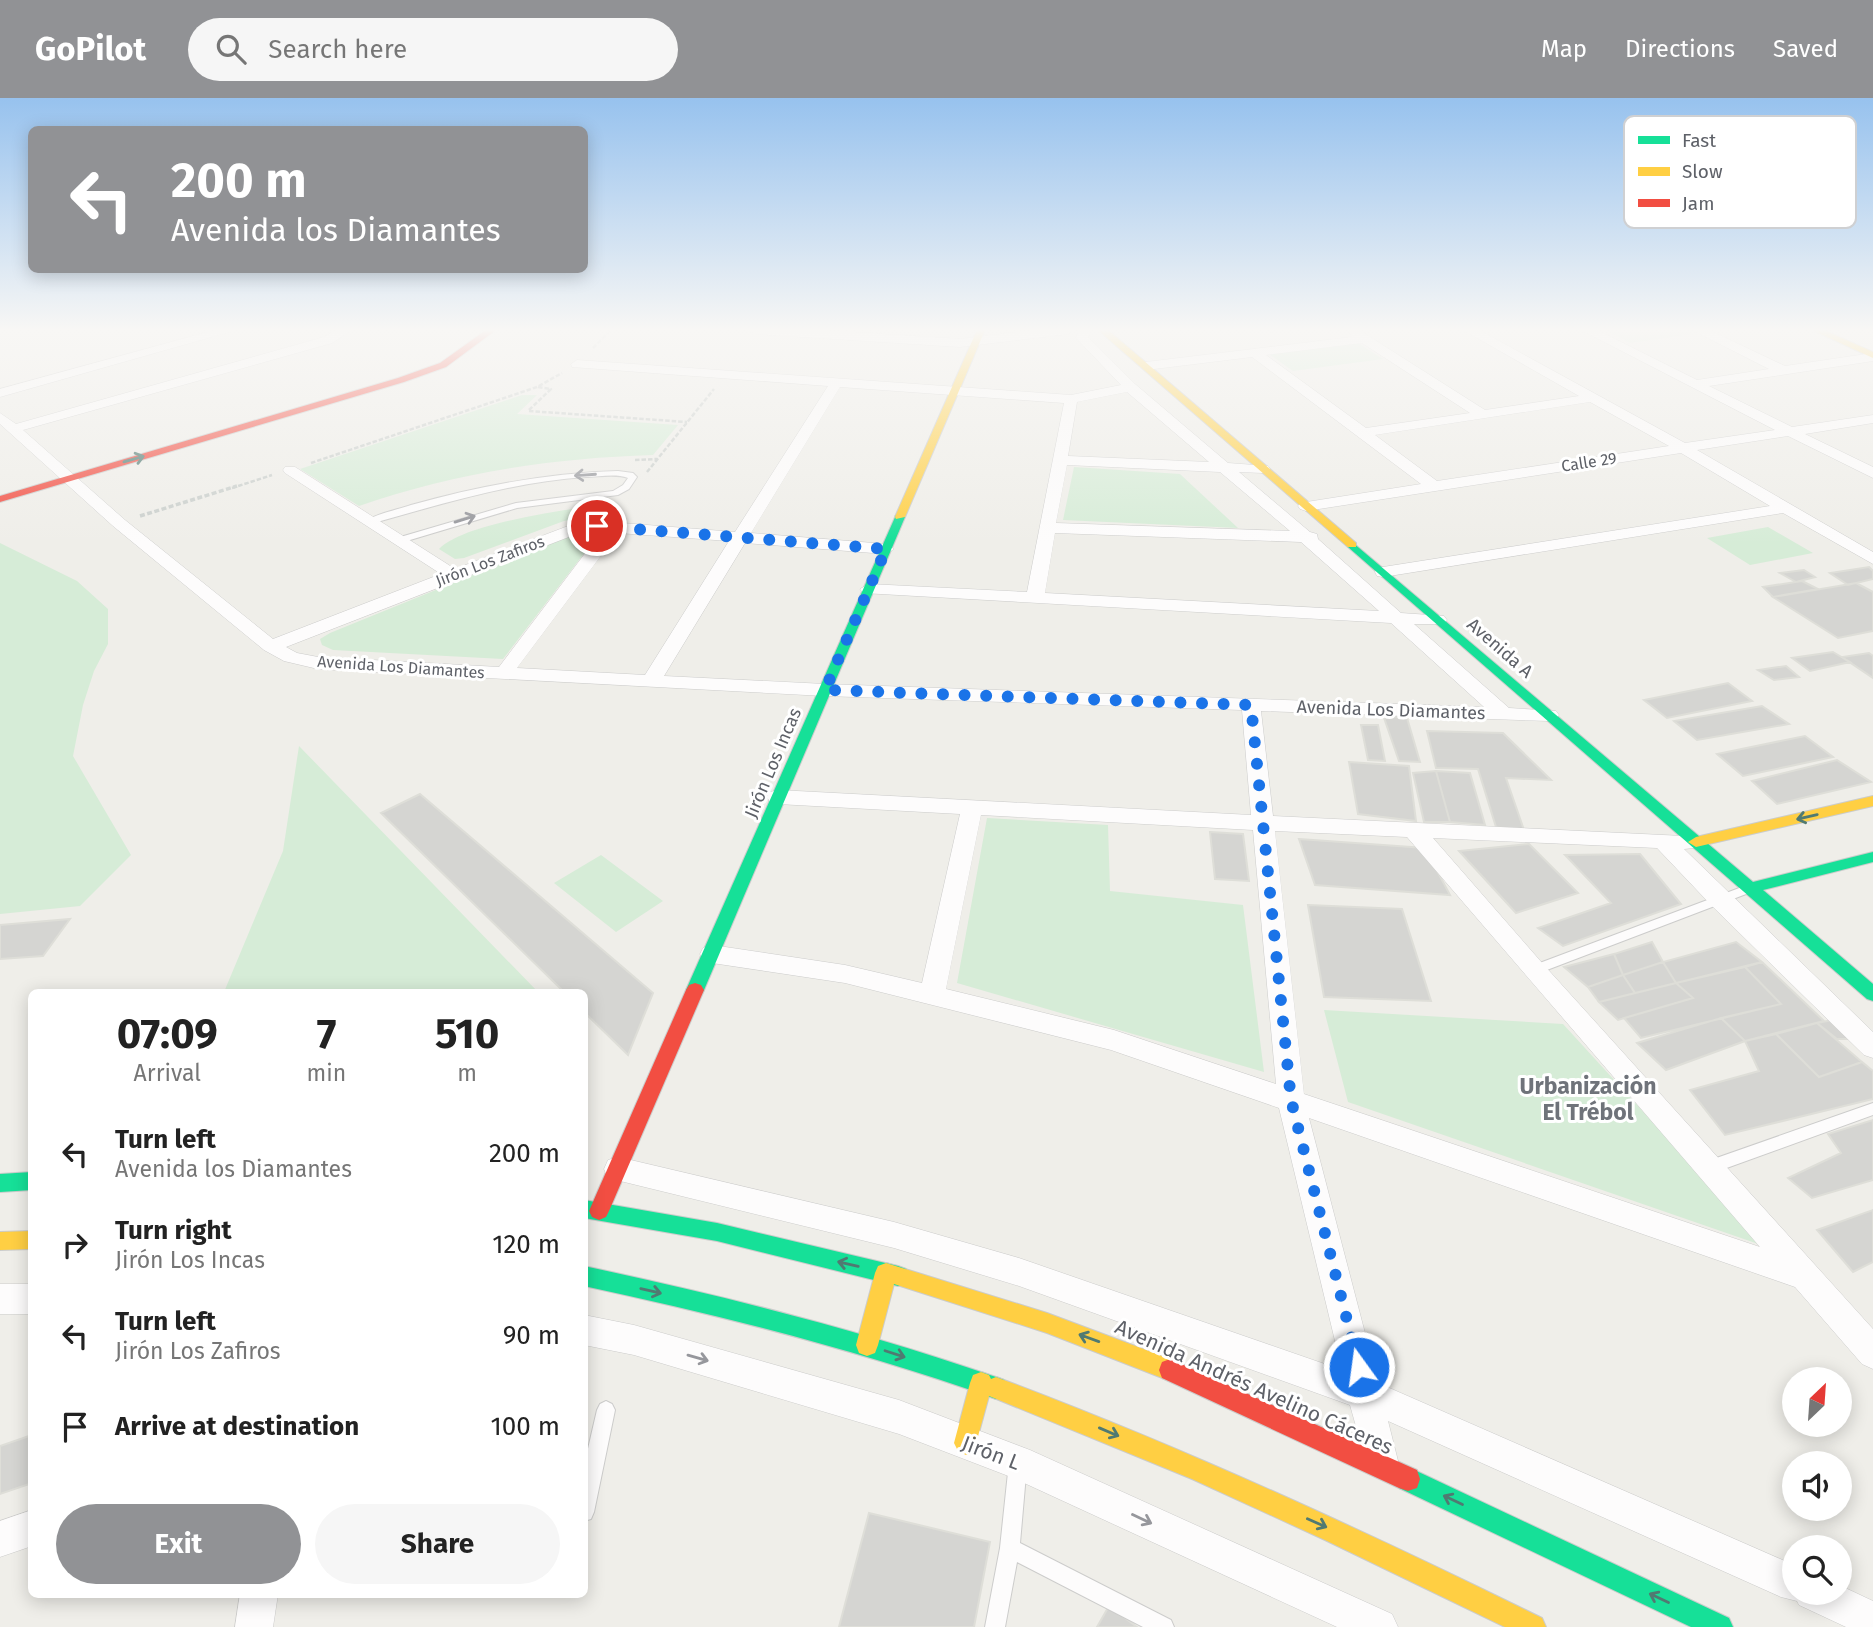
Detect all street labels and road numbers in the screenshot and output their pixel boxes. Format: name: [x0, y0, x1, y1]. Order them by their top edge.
street label: Calle 29: [1560, 448, 1618, 476]
street label: Jirón Los Zafiros: [433, 531, 547, 591]
street label: Avenida A: [1463, 613, 1538, 683]
street label: Avenida Los Diamantes: [317, 652, 485, 682]
street label: Avenida Los Diamantes: [1296, 696, 1486, 724]
street label: Jirón Los Incas: [740, 705, 806, 821]
street label: Avenida Andrés Avelino Cáceres: [1111, 1314, 1397, 1460]
street label: Jirón L: [958, 1430, 1024, 1476]

